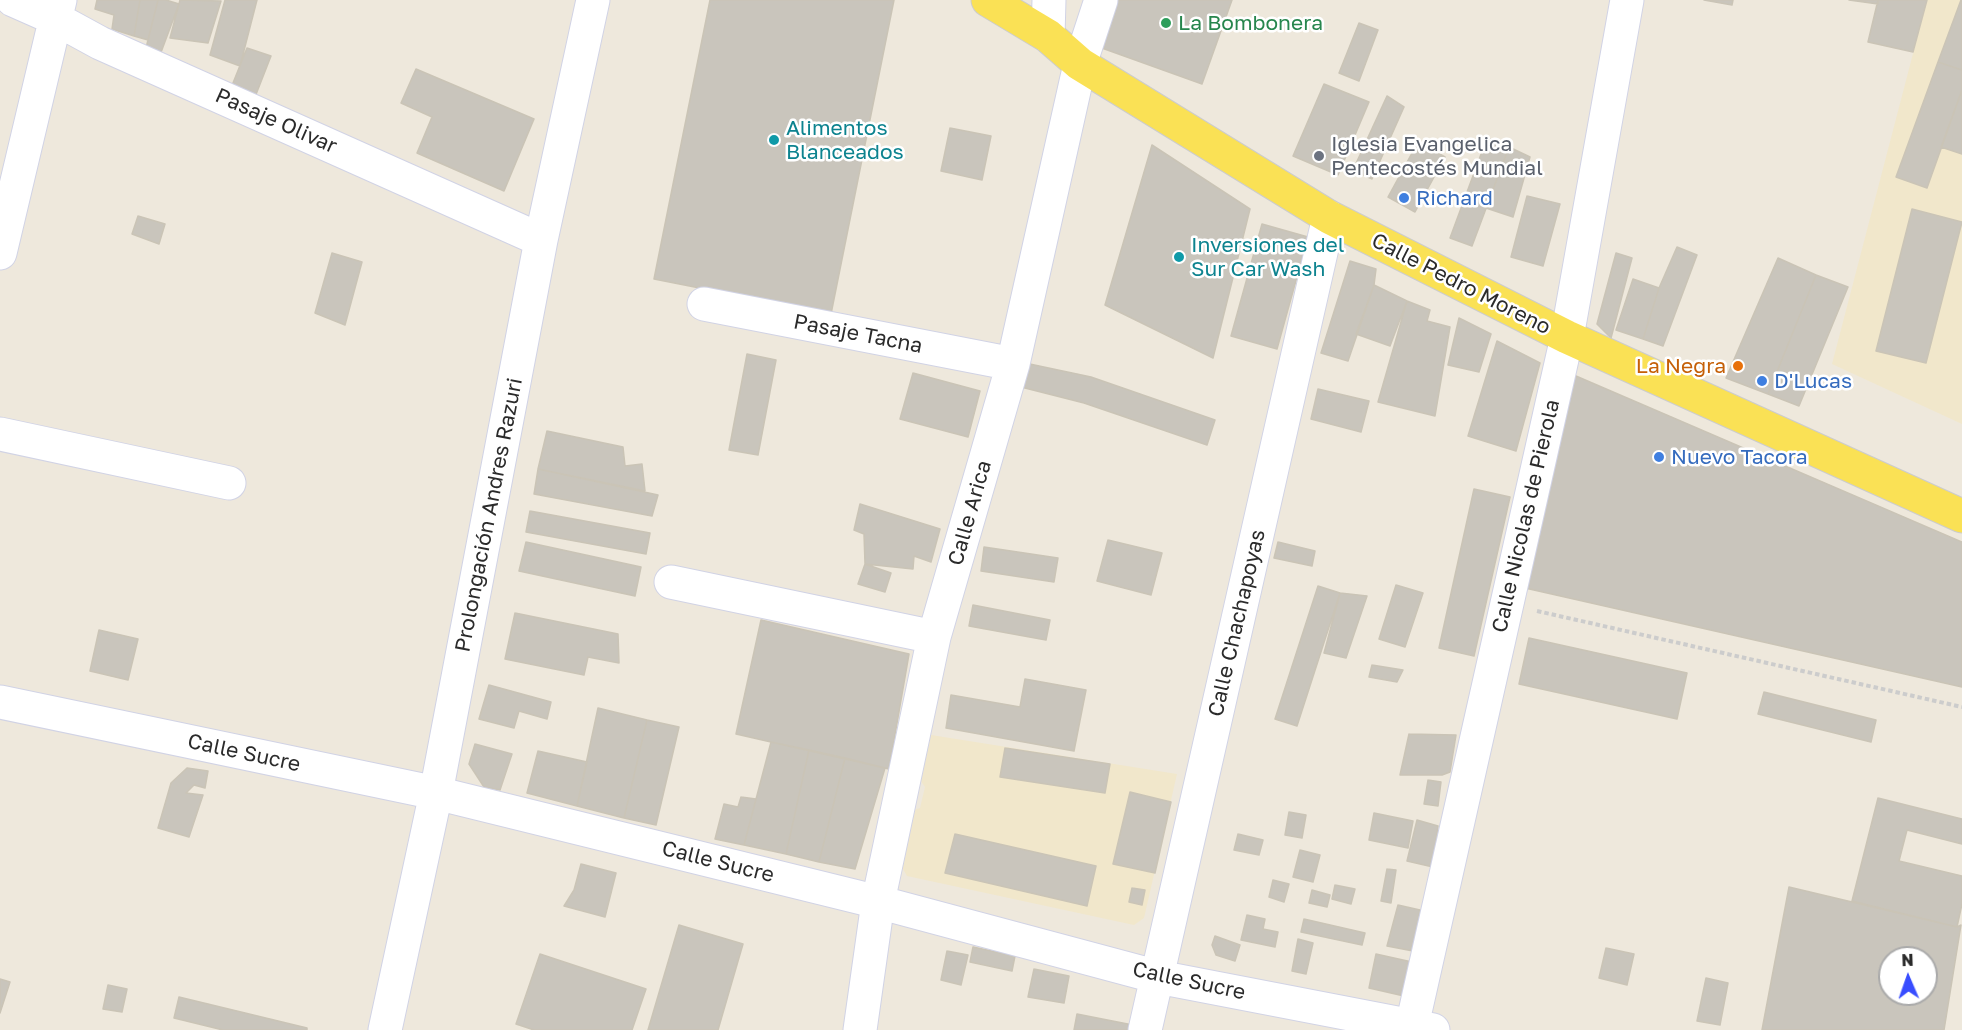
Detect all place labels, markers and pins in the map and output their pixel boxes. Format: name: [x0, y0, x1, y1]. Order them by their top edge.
place label: La Bombonera: [1178, 10, 1323, 36]
marker: La Bombonera: [1159, 16, 1173, 30]
place label: Alimentos Blanceados: [786, 115, 904, 165]
place label: Iglesia Evangelica Pentecostés Mundial: [1331, 131, 1543, 181]
marker: Alimentos Blanceados: [767, 133, 781, 147]
marker: Iglesia Evangelica Pentecostés Mundial: [1312, 149, 1326, 163]
place label: Richard: [1416, 185, 1493, 211]
marker: Richard: [1397, 191, 1411, 205]
place label: Inversiones del Sur Car Wash: [1191, 232, 1344, 282]
marker: Inversiones del Sur Car Wash: [1172, 250, 1186, 264]
place label: La Negra: [1636, 353, 1726, 379]
marker: La Negra: [1731, 359, 1745, 373]
place label: D'Lucas: [1774, 368, 1852, 394]
marker: D'Lucas: [1755, 374, 1769, 388]
place label: Nuevo Tacora: [1671, 444, 1807, 470]
marker: Nuevo Tacora: [1652, 450, 1666, 464]

